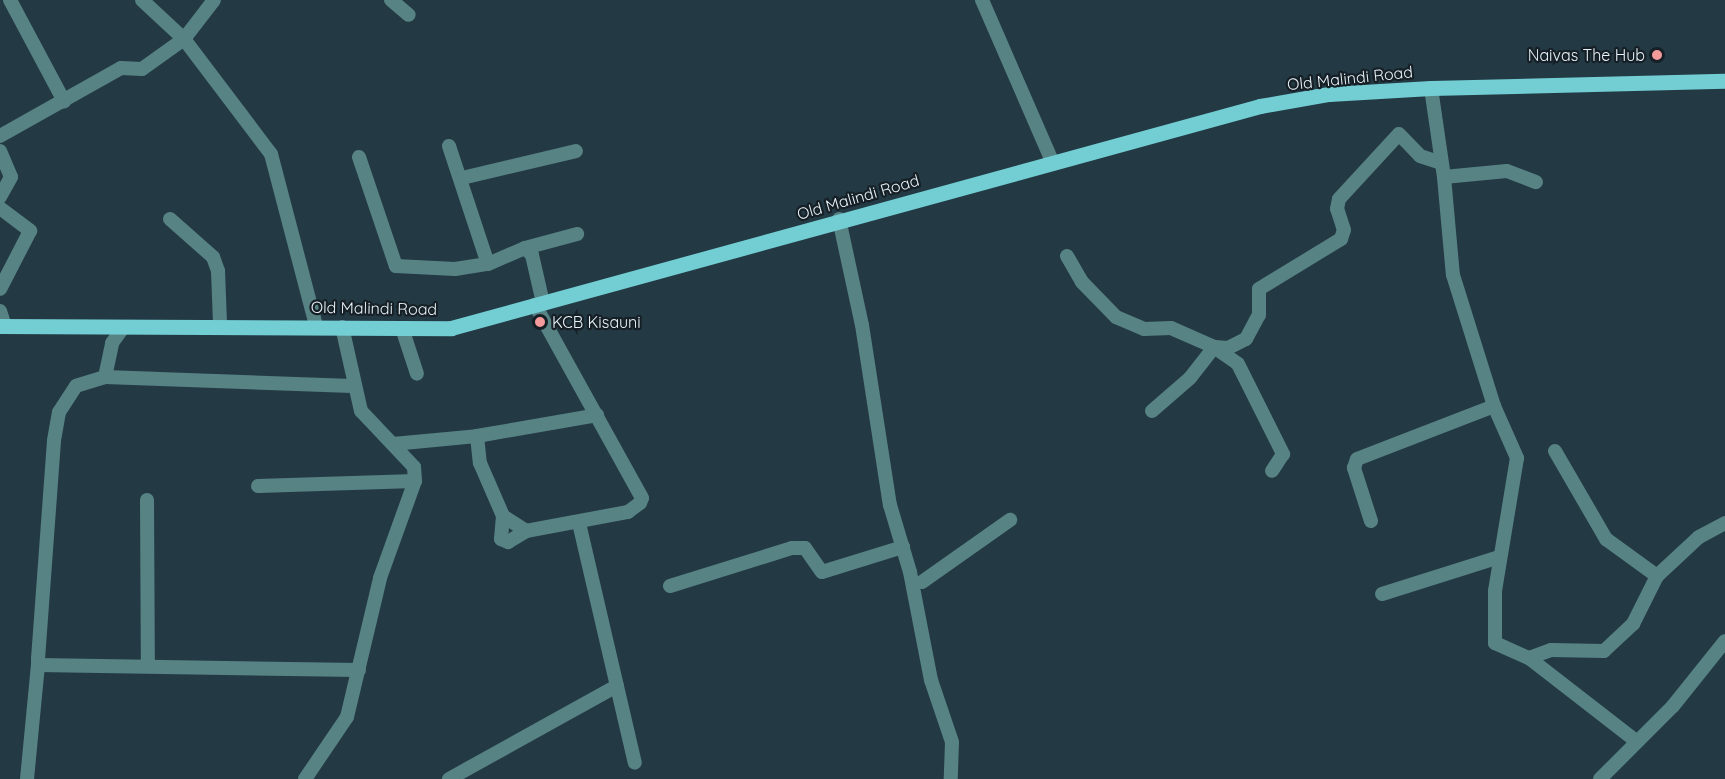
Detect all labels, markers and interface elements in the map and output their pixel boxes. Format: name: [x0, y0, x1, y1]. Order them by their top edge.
place label: Naivas The Hub: [1528, 45, 1645, 65]
marker: Naivas The Hub: [1650, 48, 1664, 62]
street label: Old Malindi Road: [1286, 62, 1414, 94]
street label: Old Malindi Road: [795, 170, 921, 224]
street label: Old Malindi Road: [311, 297, 437, 319]
place label: KCB Kisauni: [552, 312, 641, 332]
marker: KCB Kisauni: [533, 315, 547, 329]

